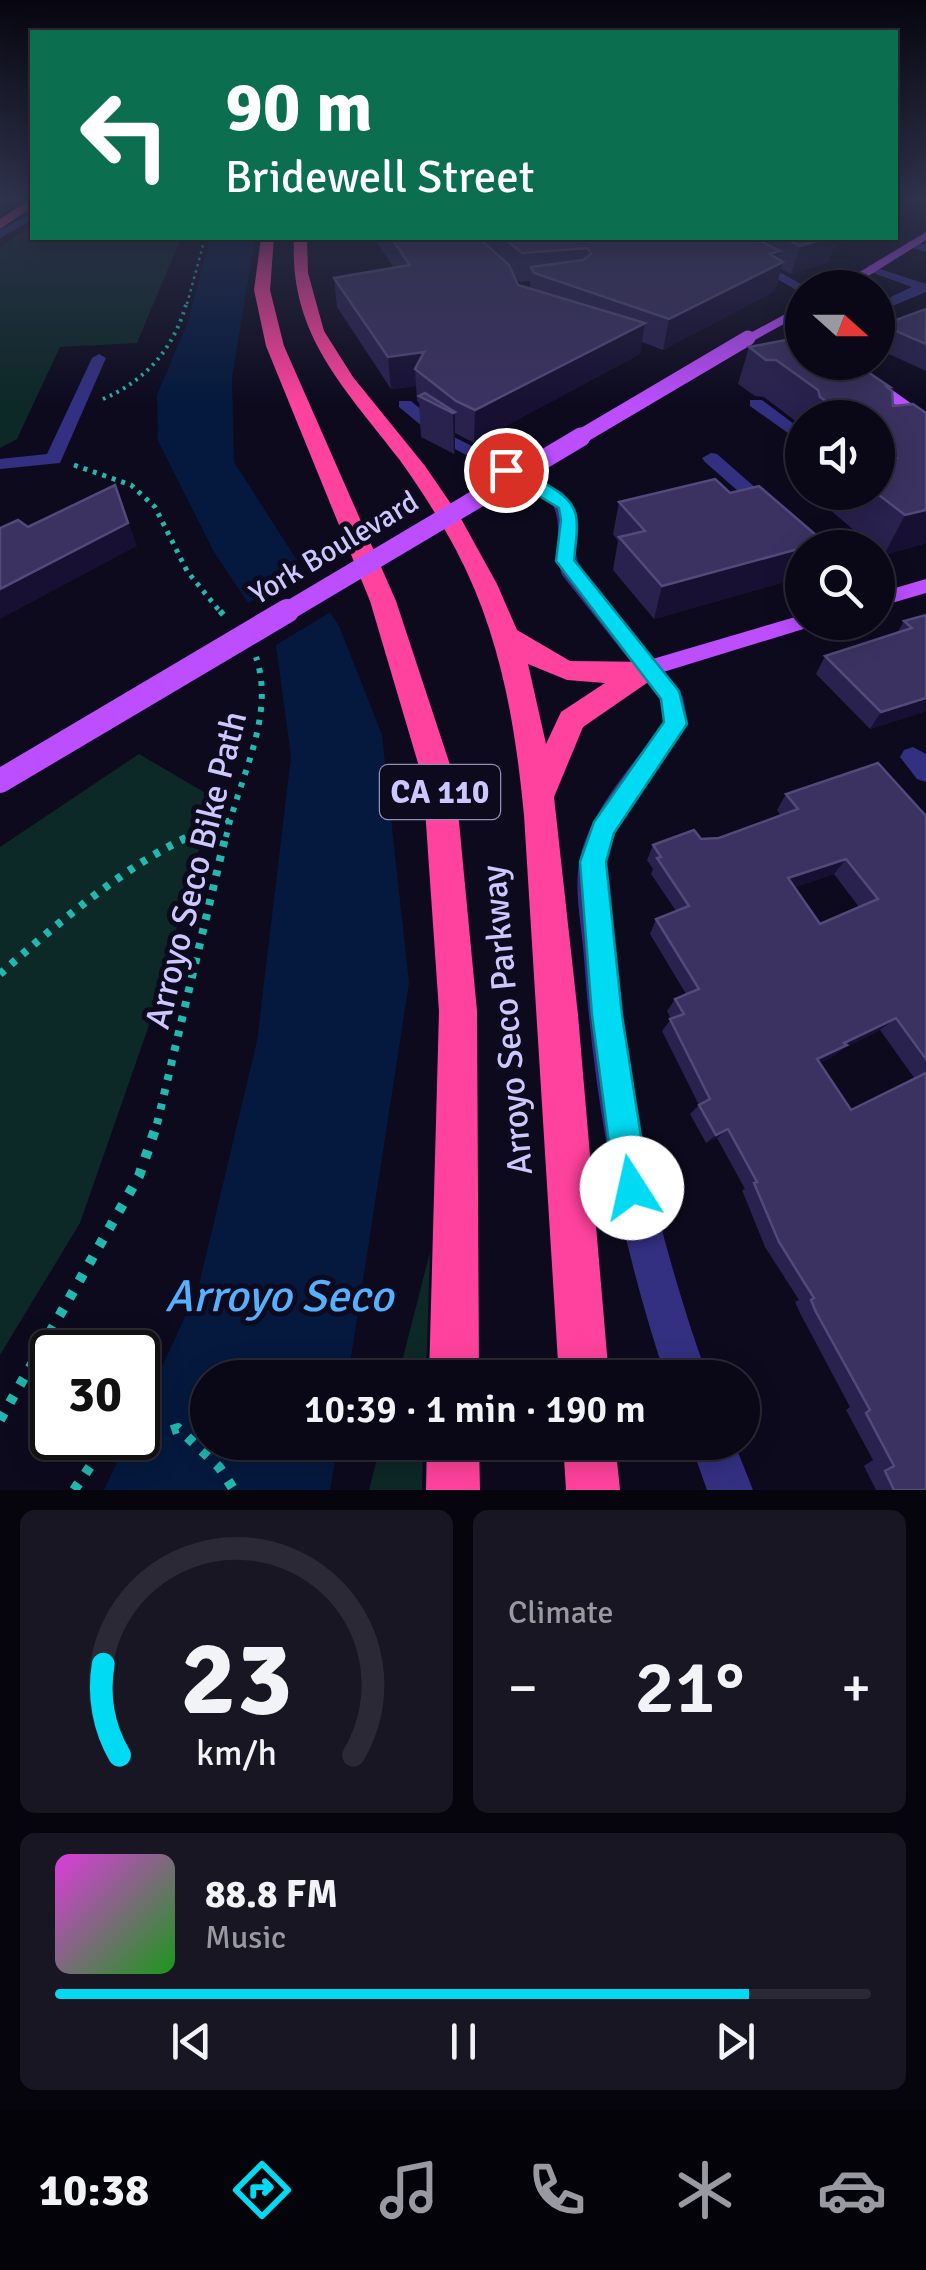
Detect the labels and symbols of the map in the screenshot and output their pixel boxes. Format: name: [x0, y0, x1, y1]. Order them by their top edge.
north arrow: [785, 270, 895, 380]
pin: [464, 428, 549, 513]
street label: York Boulevard: [243, 483, 425, 613]
street label: Arroyo Seco Bike Path: [136, 707, 256, 1033]
road number: CA 110: [380, 765, 500, 819]
street label: Arroyo Seco Parkway: [472, 863, 542, 1177]
position arrow: [580, 1136, 684, 1240]
water label: Arroyo Seco: [165, 1269, 396, 1324]
speed limit sign: 30: [30, 1330, 160, 1460]

